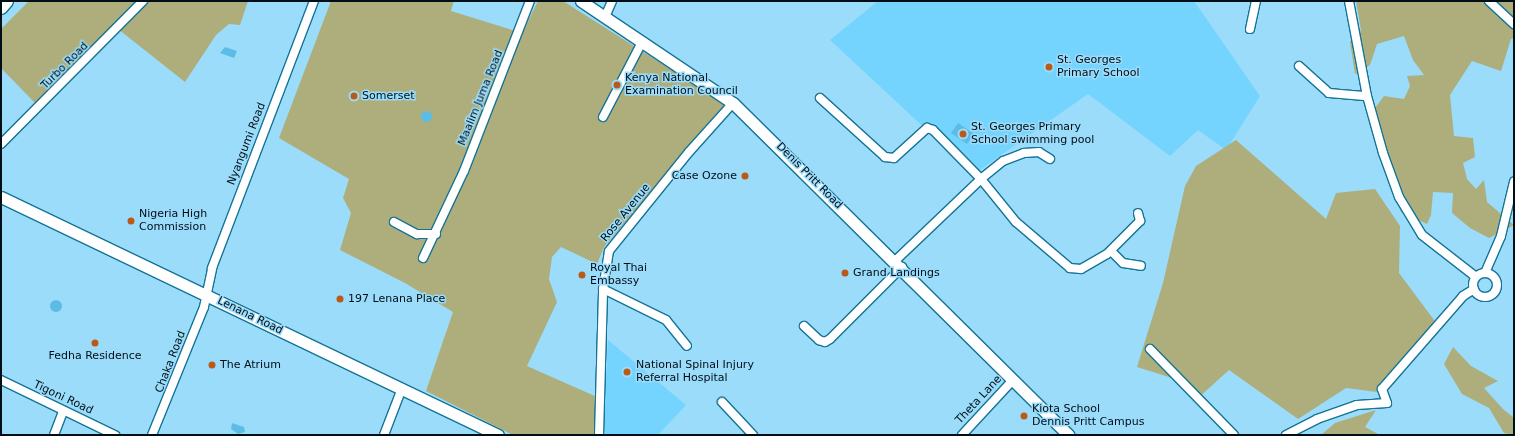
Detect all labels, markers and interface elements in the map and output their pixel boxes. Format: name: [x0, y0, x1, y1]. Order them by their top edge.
street label: Turbo Road: [39, 40, 91, 92]
street label: Maalim Juma Road: [456, 48, 506, 148]
place label: St. Georges Primary School: [1057, 54, 1140, 80]
marker: St. Georges Primary School: [1044, 62, 1054, 72]
place label: Kenya National Examination Council: [625, 72, 738, 98]
marker: Kenya National Examination Council: [612, 80, 622, 90]
place label: Somerset: [362, 89, 415, 103]
marker: Somerset: [349, 91, 359, 101]
street label: Nyangumi Road: [225, 101, 269, 187]
place label: St. Georges Primary School swimming pool: [971, 121, 1094, 147]
marker: St. Georges Primary School swimming pool: [958, 129, 968, 139]
street label: Denis Pritt Road: [773, 140, 845, 212]
place label: Case Ozone: [672, 169, 737, 183]
marker: Case Ozone: [740, 171, 750, 181]
street label: Rose Avenue: [599, 181, 653, 245]
place label: Nigeria High Commission: [139, 208, 207, 234]
marker: Nigeria High Commission: [126, 216, 136, 226]
place label: Royal Thai Embassy: [590, 262, 647, 288]
place label: Grand Landings: [853, 266, 940, 280]
marker: Grand Landings: [840, 268, 850, 278]
marker: Royal Thai Embassy: [577, 270, 587, 280]
place label: 197 Lenana Place: [348, 292, 445, 306]
street label: Lenana Road: [215, 294, 285, 338]
marker: 197 Lenana Place: [335, 294, 345, 304]
street label: Chaka Road: [153, 329, 189, 395]
marker: Fedha Residence: [90, 338, 100, 348]
place label: Fedha Residence: [49, 349, 141, 363]
place label: The Atrium: [220, 358, 281, 372]
place label: National Spinal Injury Referral Hospital: [636, 359, 754, 385]
marker: The Atrium: [207, 360, 217, 370]
marker: National Spinal Injury Referral Hospital: [621, 366, 633, 378]
street label: Theta Lane: [953, 373, 1005, 427]
street label: Tigoni Road: [31, 378, 95, 418]
place label: Kiota School Dennis Pritt Campus: [1032, 403, 1144, 429]
marker: Kiota School Dennis Pritt Campus: [1019, 411, 1029, 421]

